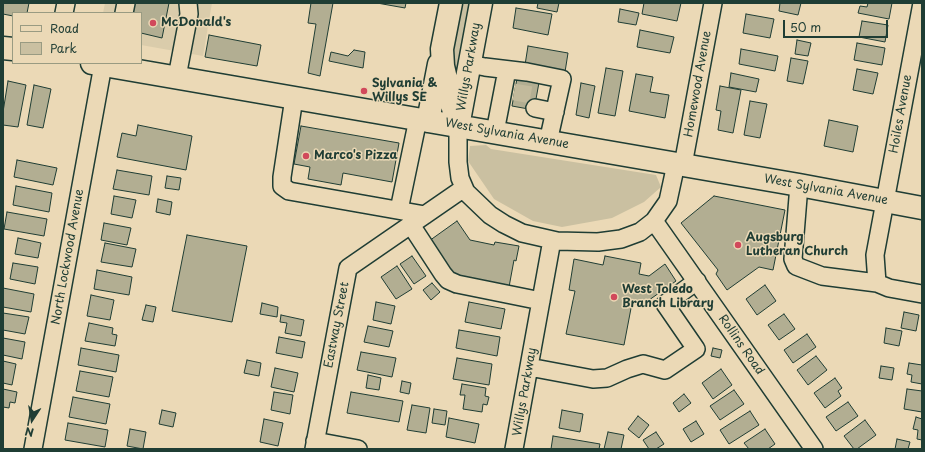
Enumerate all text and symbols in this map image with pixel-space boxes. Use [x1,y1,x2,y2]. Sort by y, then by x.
legend [12,12,142,64]
scale bar [785,12,890,38]
place label: McDonald's [161,16,231,30]
marker: McDonald's [148,18,158,28]
text: 50 m [790,18,821,36]
text: Road [50,19,79,37]
street label: Willys Parkway [454,22,484,112]
street label: Homewood Avenue [682,30,714,138]
text: Park [50,39,77,57]
street label: Hoiles Avenue [887,73,915,155]
place label: Sylvania & Willys SE [372,77,437,105]
marker: Sylvania & Willys SE [359,86,369,96]
street label: West Sylvania Avenue [444,116,570,152]
place label: Marco's Pizza [314,149,398,163]
marker: Marco's Pizza [301,151,311,161]
street label: West Sylvania Avenue [763,172,889,208]
street label: North Lockwood Avenue [49,188,87,326]
place label: Augsburg Lutheran Church [746,231,848,259]
marker: Augsburg Lutheran Church [733,240,743,250]
street label: Eastway Street [322,281,352,369]
place label: West Toledo Branch Library [622,283,714,311]
marker: West Toledo Branch Library [609,292,619,302]
street label: Rollins Road [715,312,767,378]
street label: Willys Parkway [510,347,540,437]
north arrow [12,400,52,440]
text: N [23,423,35,441]

